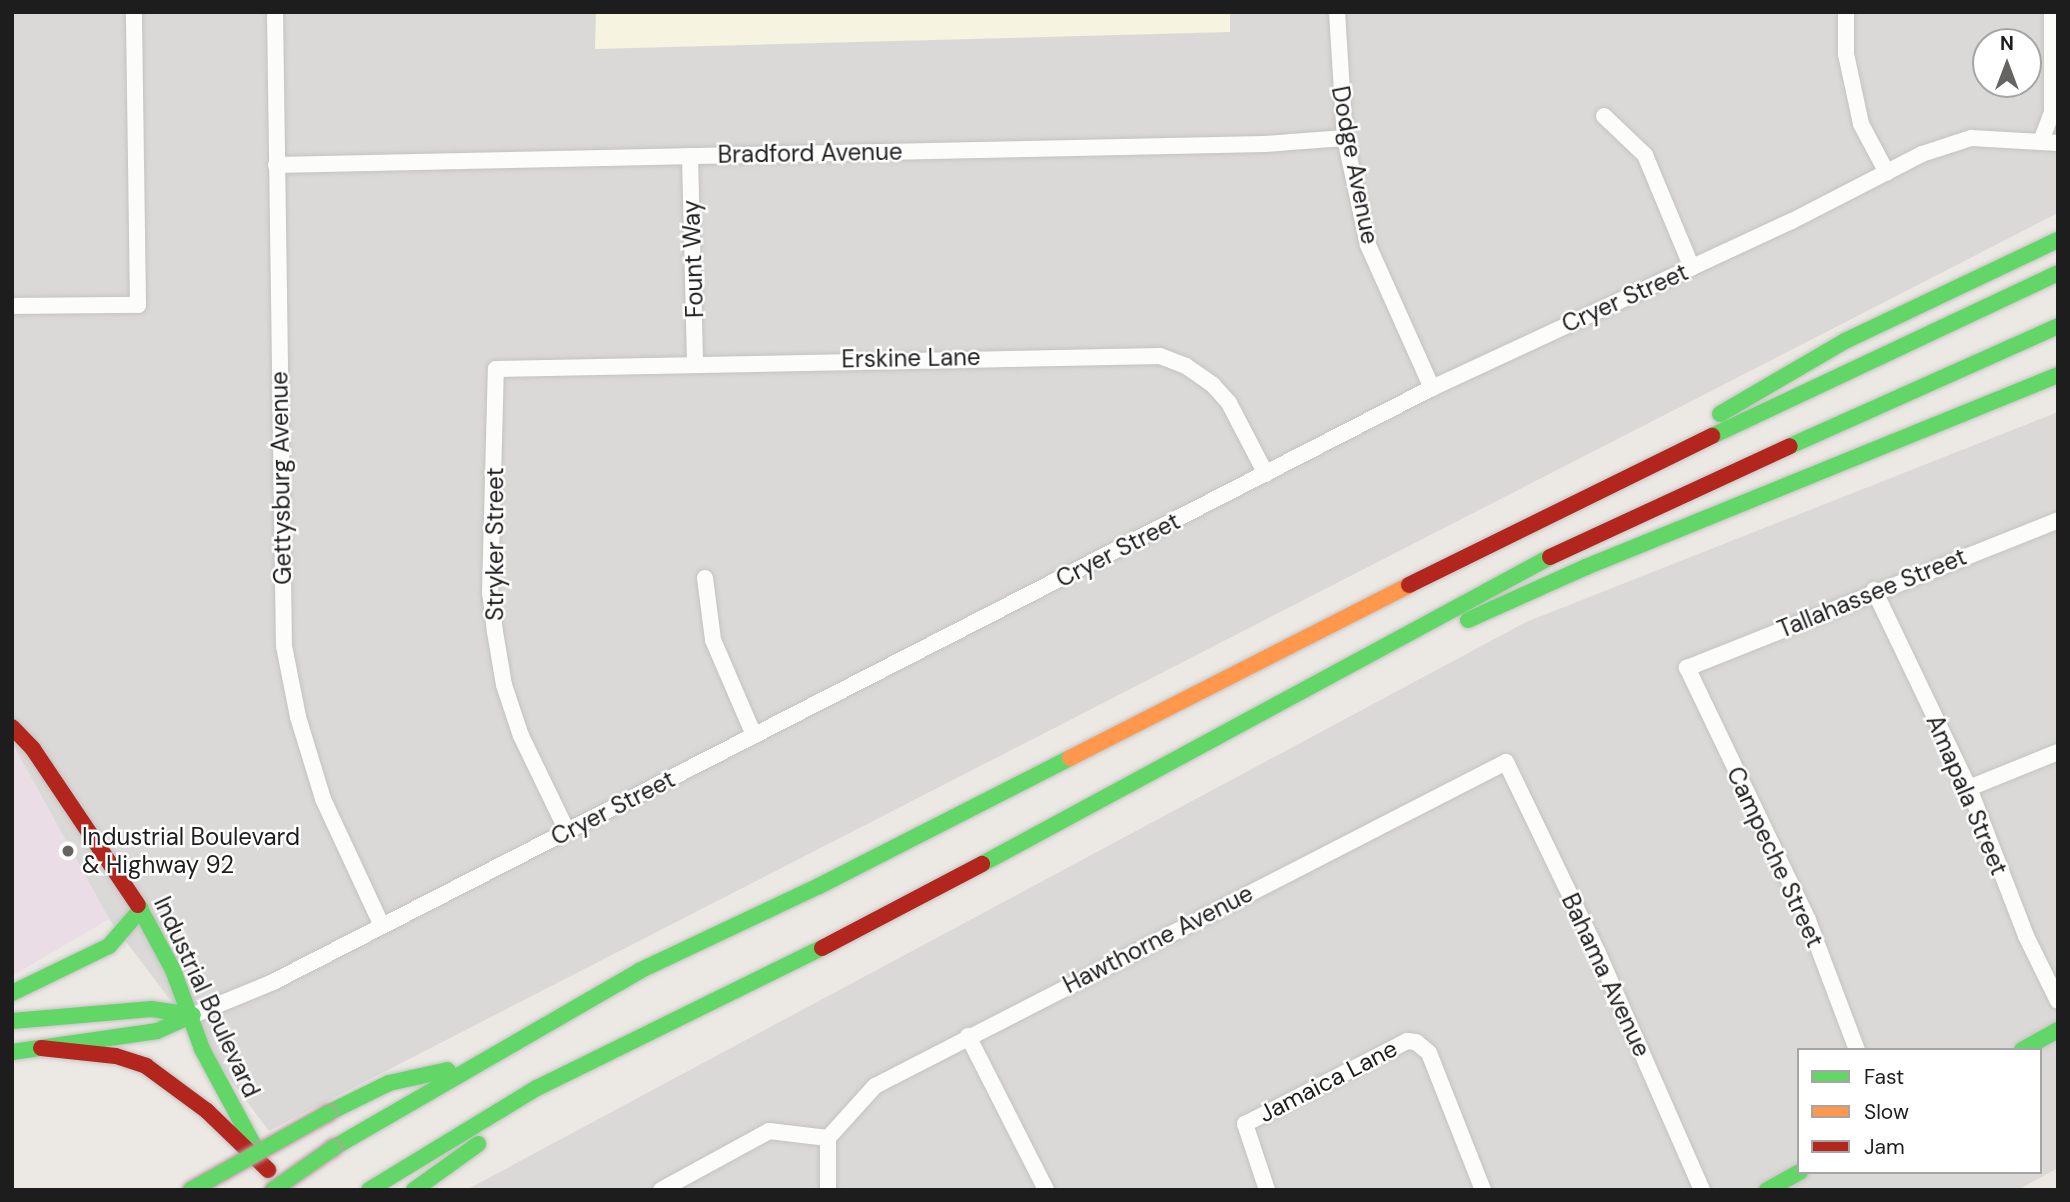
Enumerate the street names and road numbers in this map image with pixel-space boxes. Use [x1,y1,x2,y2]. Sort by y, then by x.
street label: Dodge Avenue [1326,84,1384,246]
street label: Bradford Avenue [717,137,903,169]
street label: Fount Way [677,200,709,318]
street label: Cryer Street [1557,257,1693,339]
street label: Erskine Lane [841,342,981,374]
street label: Gettysburg Avenue [265,371,297,585]
street label: Stryker Street [481,467,509,621]
street label: Cryer Street [1051,506,1185,594]
street label: Tallahassee Street [1773,542,1971,644]
street label: Amapala Street [1920,711,2014,879]
street label: Campeche Street [1721,762,1829,952]
street label: Cryer Street [546,764,680,852]
street label: Hawthorne Avenue [1058,879,1258,999]
street label: Bahama Avenue [1556,889,1656,1061]
street label: Industrial Boulevard [148,892,266,1102]
street label: Jamaica Lane [1254,1034,1402,1128]

